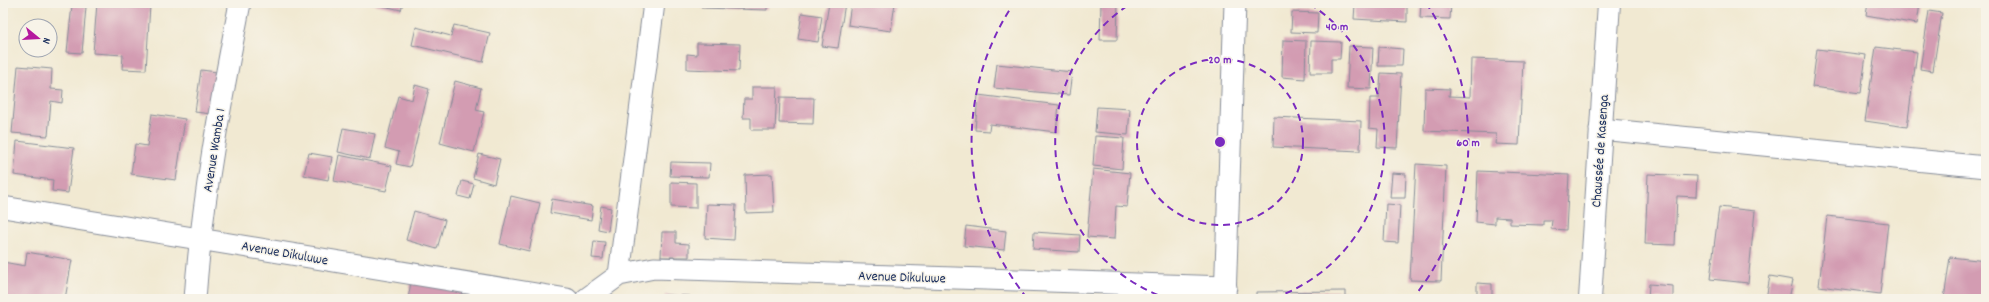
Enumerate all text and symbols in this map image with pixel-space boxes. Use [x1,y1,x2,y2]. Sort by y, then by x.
north arrow [18,18,58,58]
text: 40 m [1326,19,1348,36]
text: N [37,35,54,46]
text: 20 m [1209,52,1231,69]
street label: Chaussée de Kasenga [1587,94,1615,208]
street label: Avenue Wamba 1 [198,107,231,194]
centre of rings [1213,135,1227,149]
text: 60 m [1456,135,1480,152]
street label: Avenue Dikuluwe [240,237,330,271]
street label: Avenue Dikuluwe [858,266,946,290]

